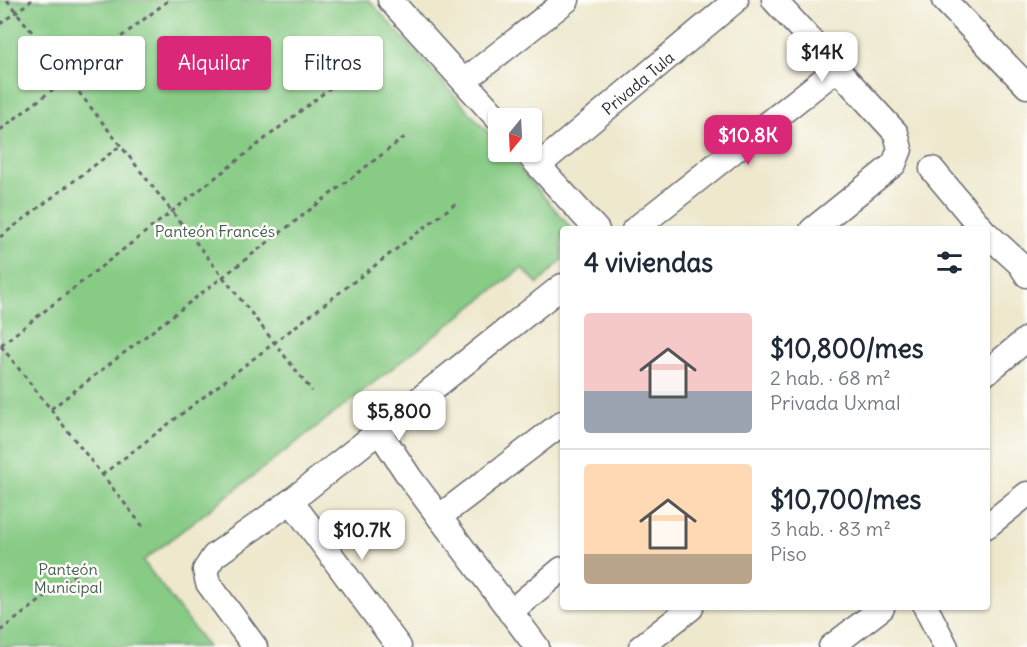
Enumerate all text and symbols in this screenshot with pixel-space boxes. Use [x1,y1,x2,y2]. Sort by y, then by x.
pin: $14K [786,32,858,83]
chip: Comprar [18,36,145,90]
chip: Alquilar [157,36,271,90]
chip: Filtros [283,36,383,90]
text: $14K [801,39,843,64]
street label: Privada Tula [598,47,678,119]
north arrow [488,108,542,162]
map controls [488,108,542,162]
pin: $10.8K [699,115,797,166]
text: $10.8K [718,122,778,147]
park label: Panteón Francés [155,221,275,241]
text: 4 viviendas [584,246,713,279]
icon: filters [933,246,966,279]
text: $10,800/mes [770,332,924,365]
icon: home [632,337,704,409]
text: 2 hab. · 68 m² [770,365,891,390]
text: Privada Uxmal [770,390,900,415]
pin: $5,800 [350,391,448,442]
text: $5,800 [367,398,431,423]
text: $10,700/mes [770,483,921,516]
icon: home [632,488,704,560]
pin: $10.7K [313,510,411,561]
text: 3 hab. · 83 m² [770,516,891,541]
text: $10.7K [333,517,391,542]
text: Piso [770,541,807,566]
park label: Panteón Municipal [34,559,102,597]

